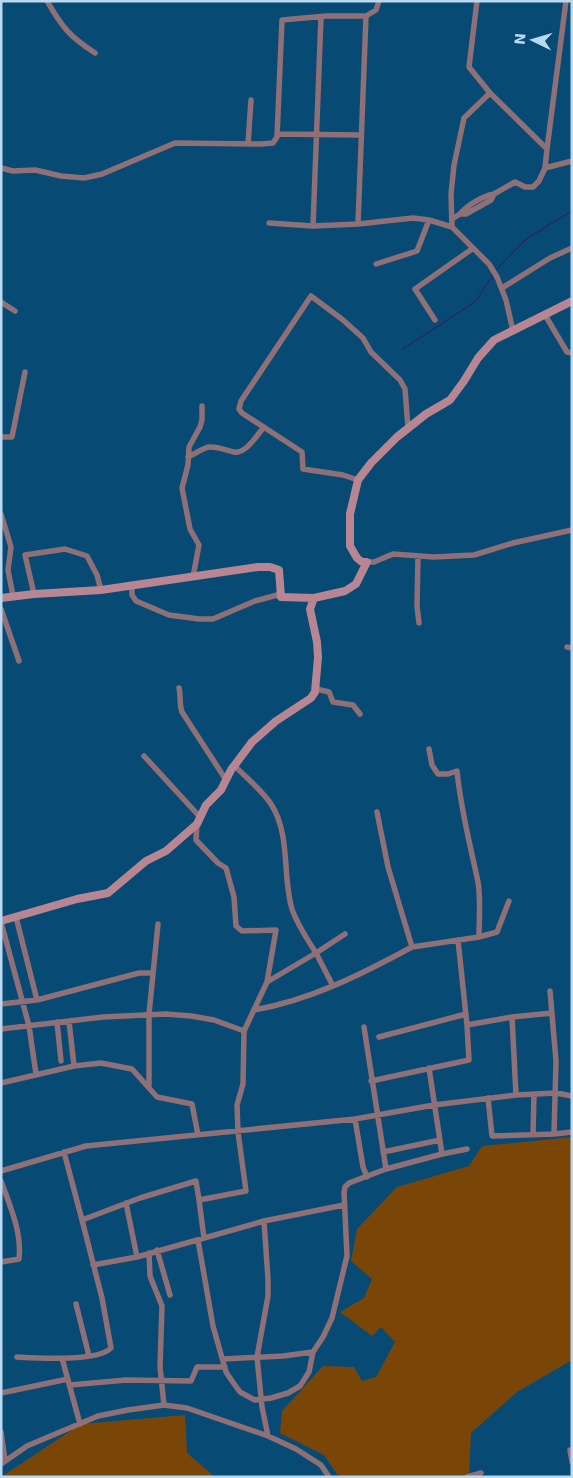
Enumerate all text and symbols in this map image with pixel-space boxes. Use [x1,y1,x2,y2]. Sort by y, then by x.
north arrow [508,15,558,65]
text: N [512,32,529,45]

